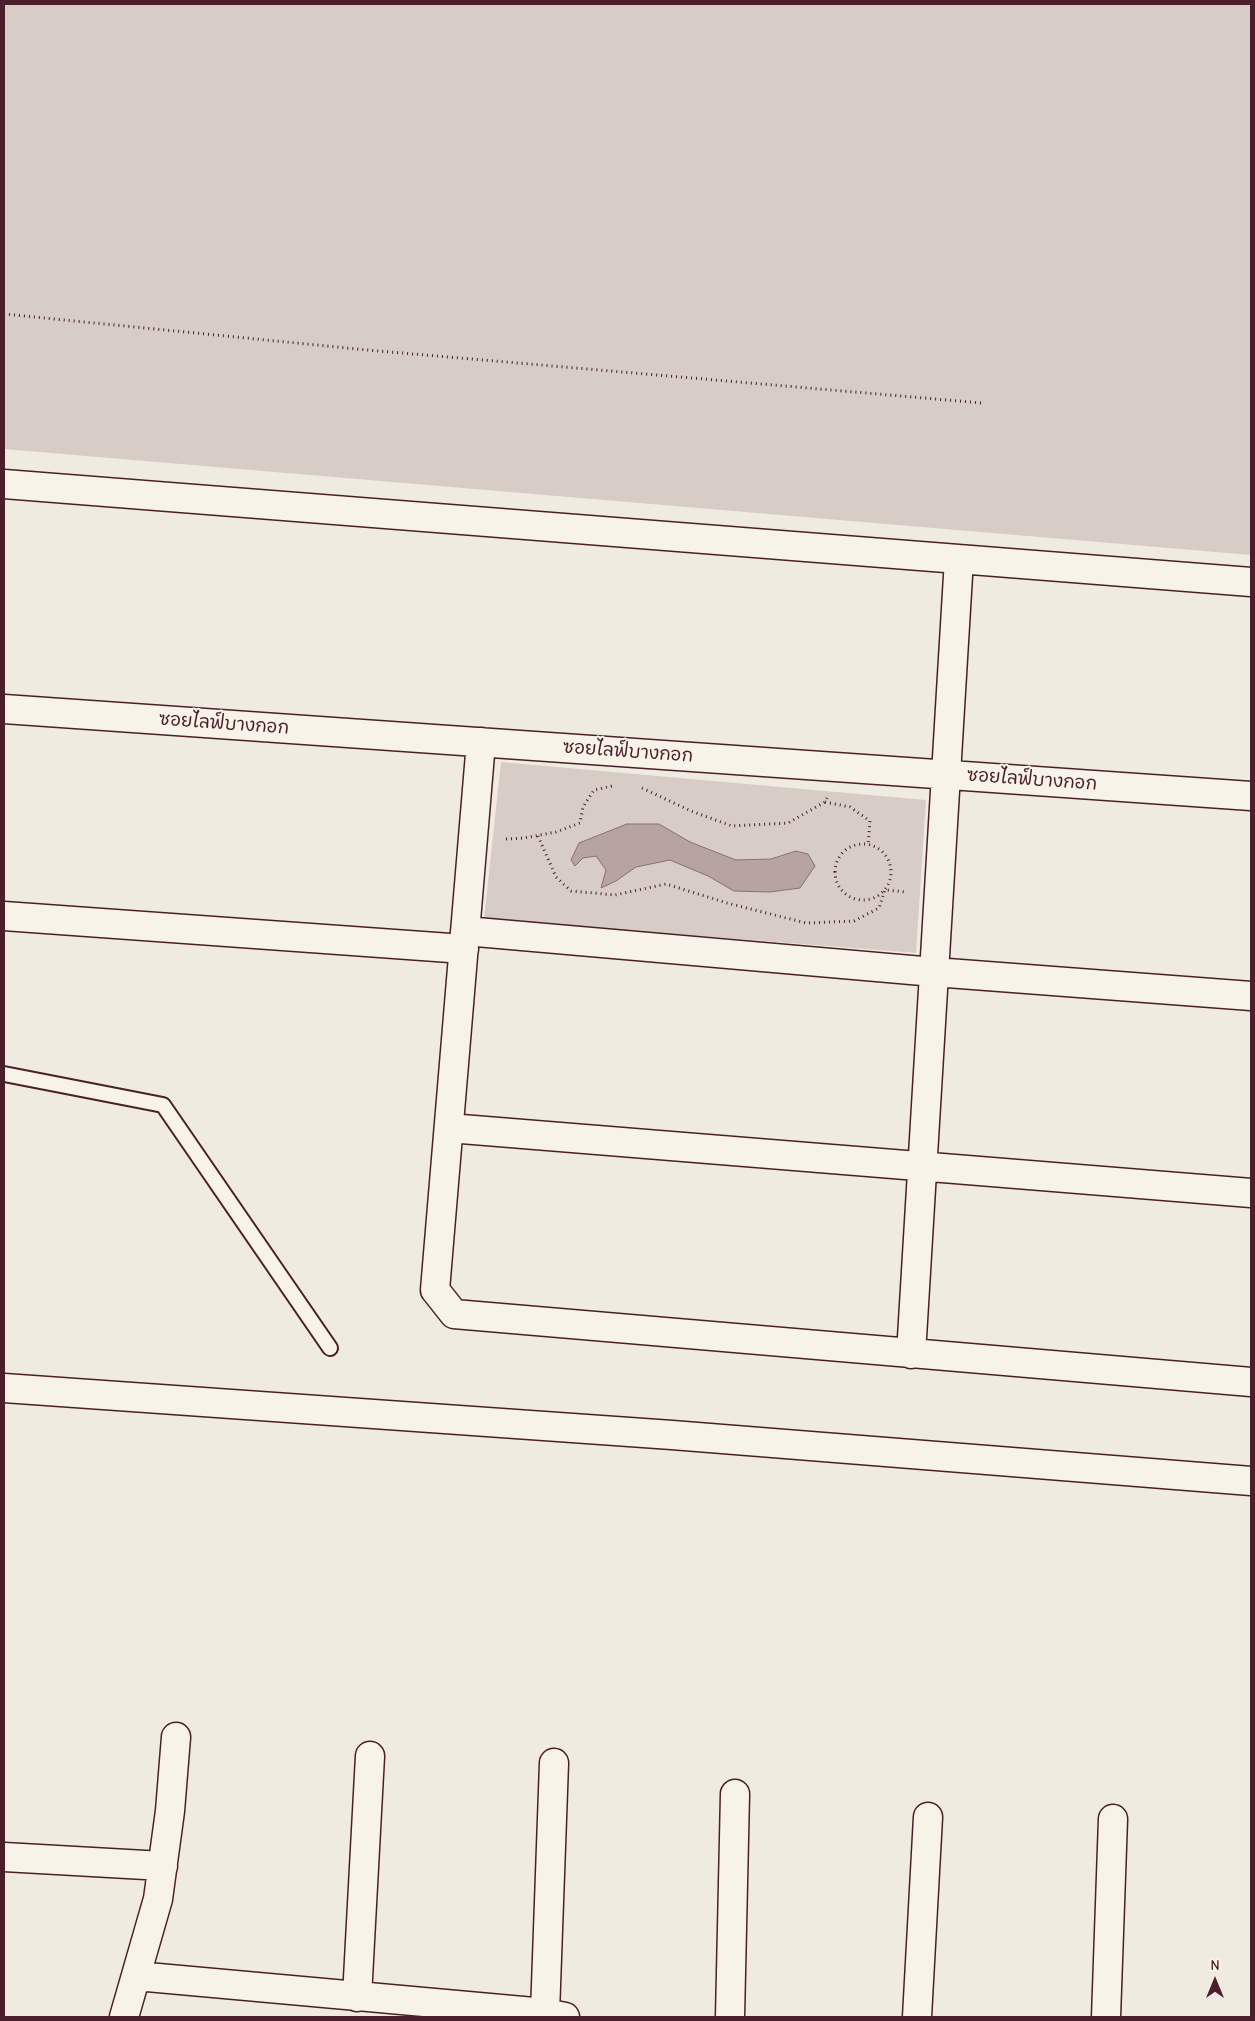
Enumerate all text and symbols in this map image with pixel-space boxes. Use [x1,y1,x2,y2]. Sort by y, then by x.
street label: ซอยไลฟ์บางกอก [158,709,290,739]
street label: ซอยไลฟ์บางกอก [562,737,694,767]
street label: ซอยไลฟ์บางกอก [966,765,1098,795]
north arrow [1190,1956,1240,2006]
text: N [1210,1957,1220,1974]

